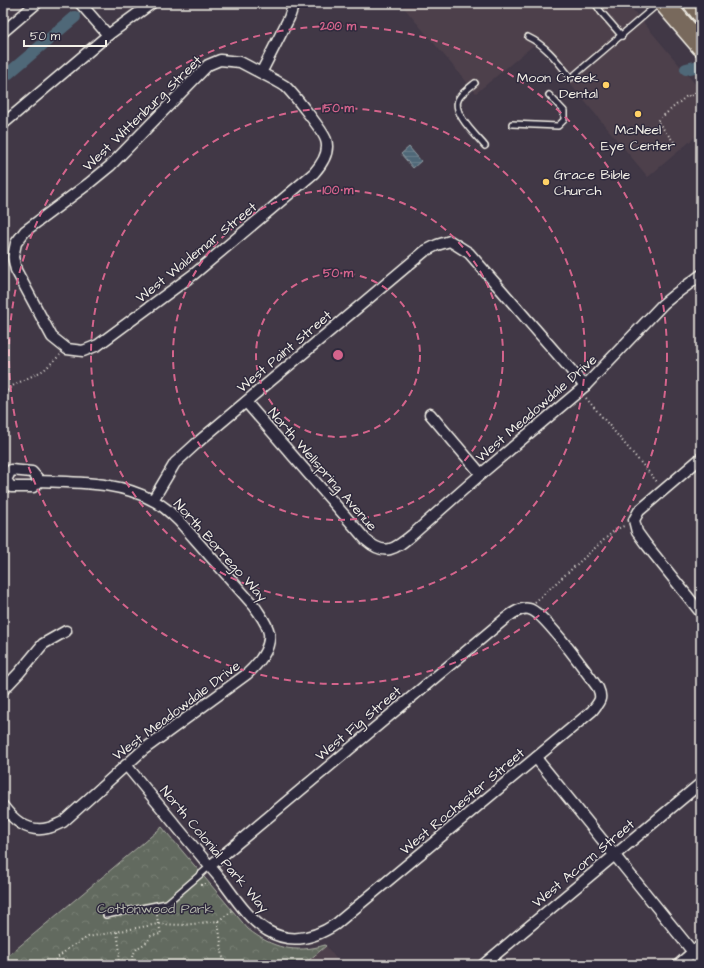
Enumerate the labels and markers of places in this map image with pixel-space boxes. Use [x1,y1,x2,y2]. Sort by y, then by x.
place label: Moon Creek Dental [517,68,598,104]
marker: Moon Creek Dental [601,80,611,90]
marker: McNeel Eye Center [633,109,643,119]
place label: McNeel Eye Center [601,120,676,156]
place label: Grace Bible Church [554,165,631,201]
marker: Grace Bible Church [541,177,551,187]
centre of rings [331,348,345,362]

